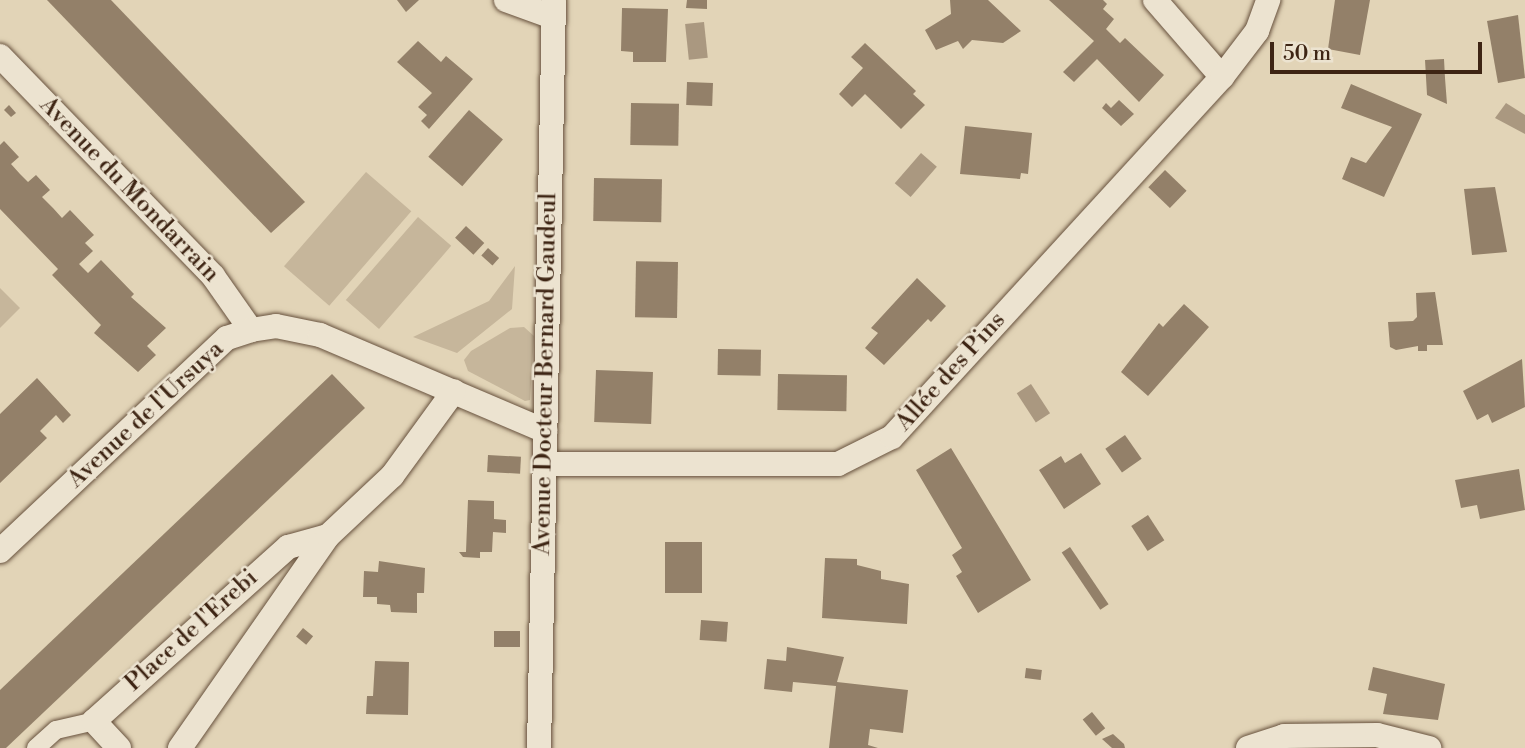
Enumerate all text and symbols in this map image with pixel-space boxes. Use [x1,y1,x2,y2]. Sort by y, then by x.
scale bar [1273,28,1485,72]
text: 50 m [1283,41,1331,67]
street label: Avenue du Mondarrain [33,91,225,289]
street label: Avenue Docteur Bernard Gaudeul [528,192,564,556]
street label: Allée des Pins [890,307,1012,437]
street label: Avenue de l'Ursuya [62,335,230,495]
street label: Place de l'Erebi [120,564,264,698]

